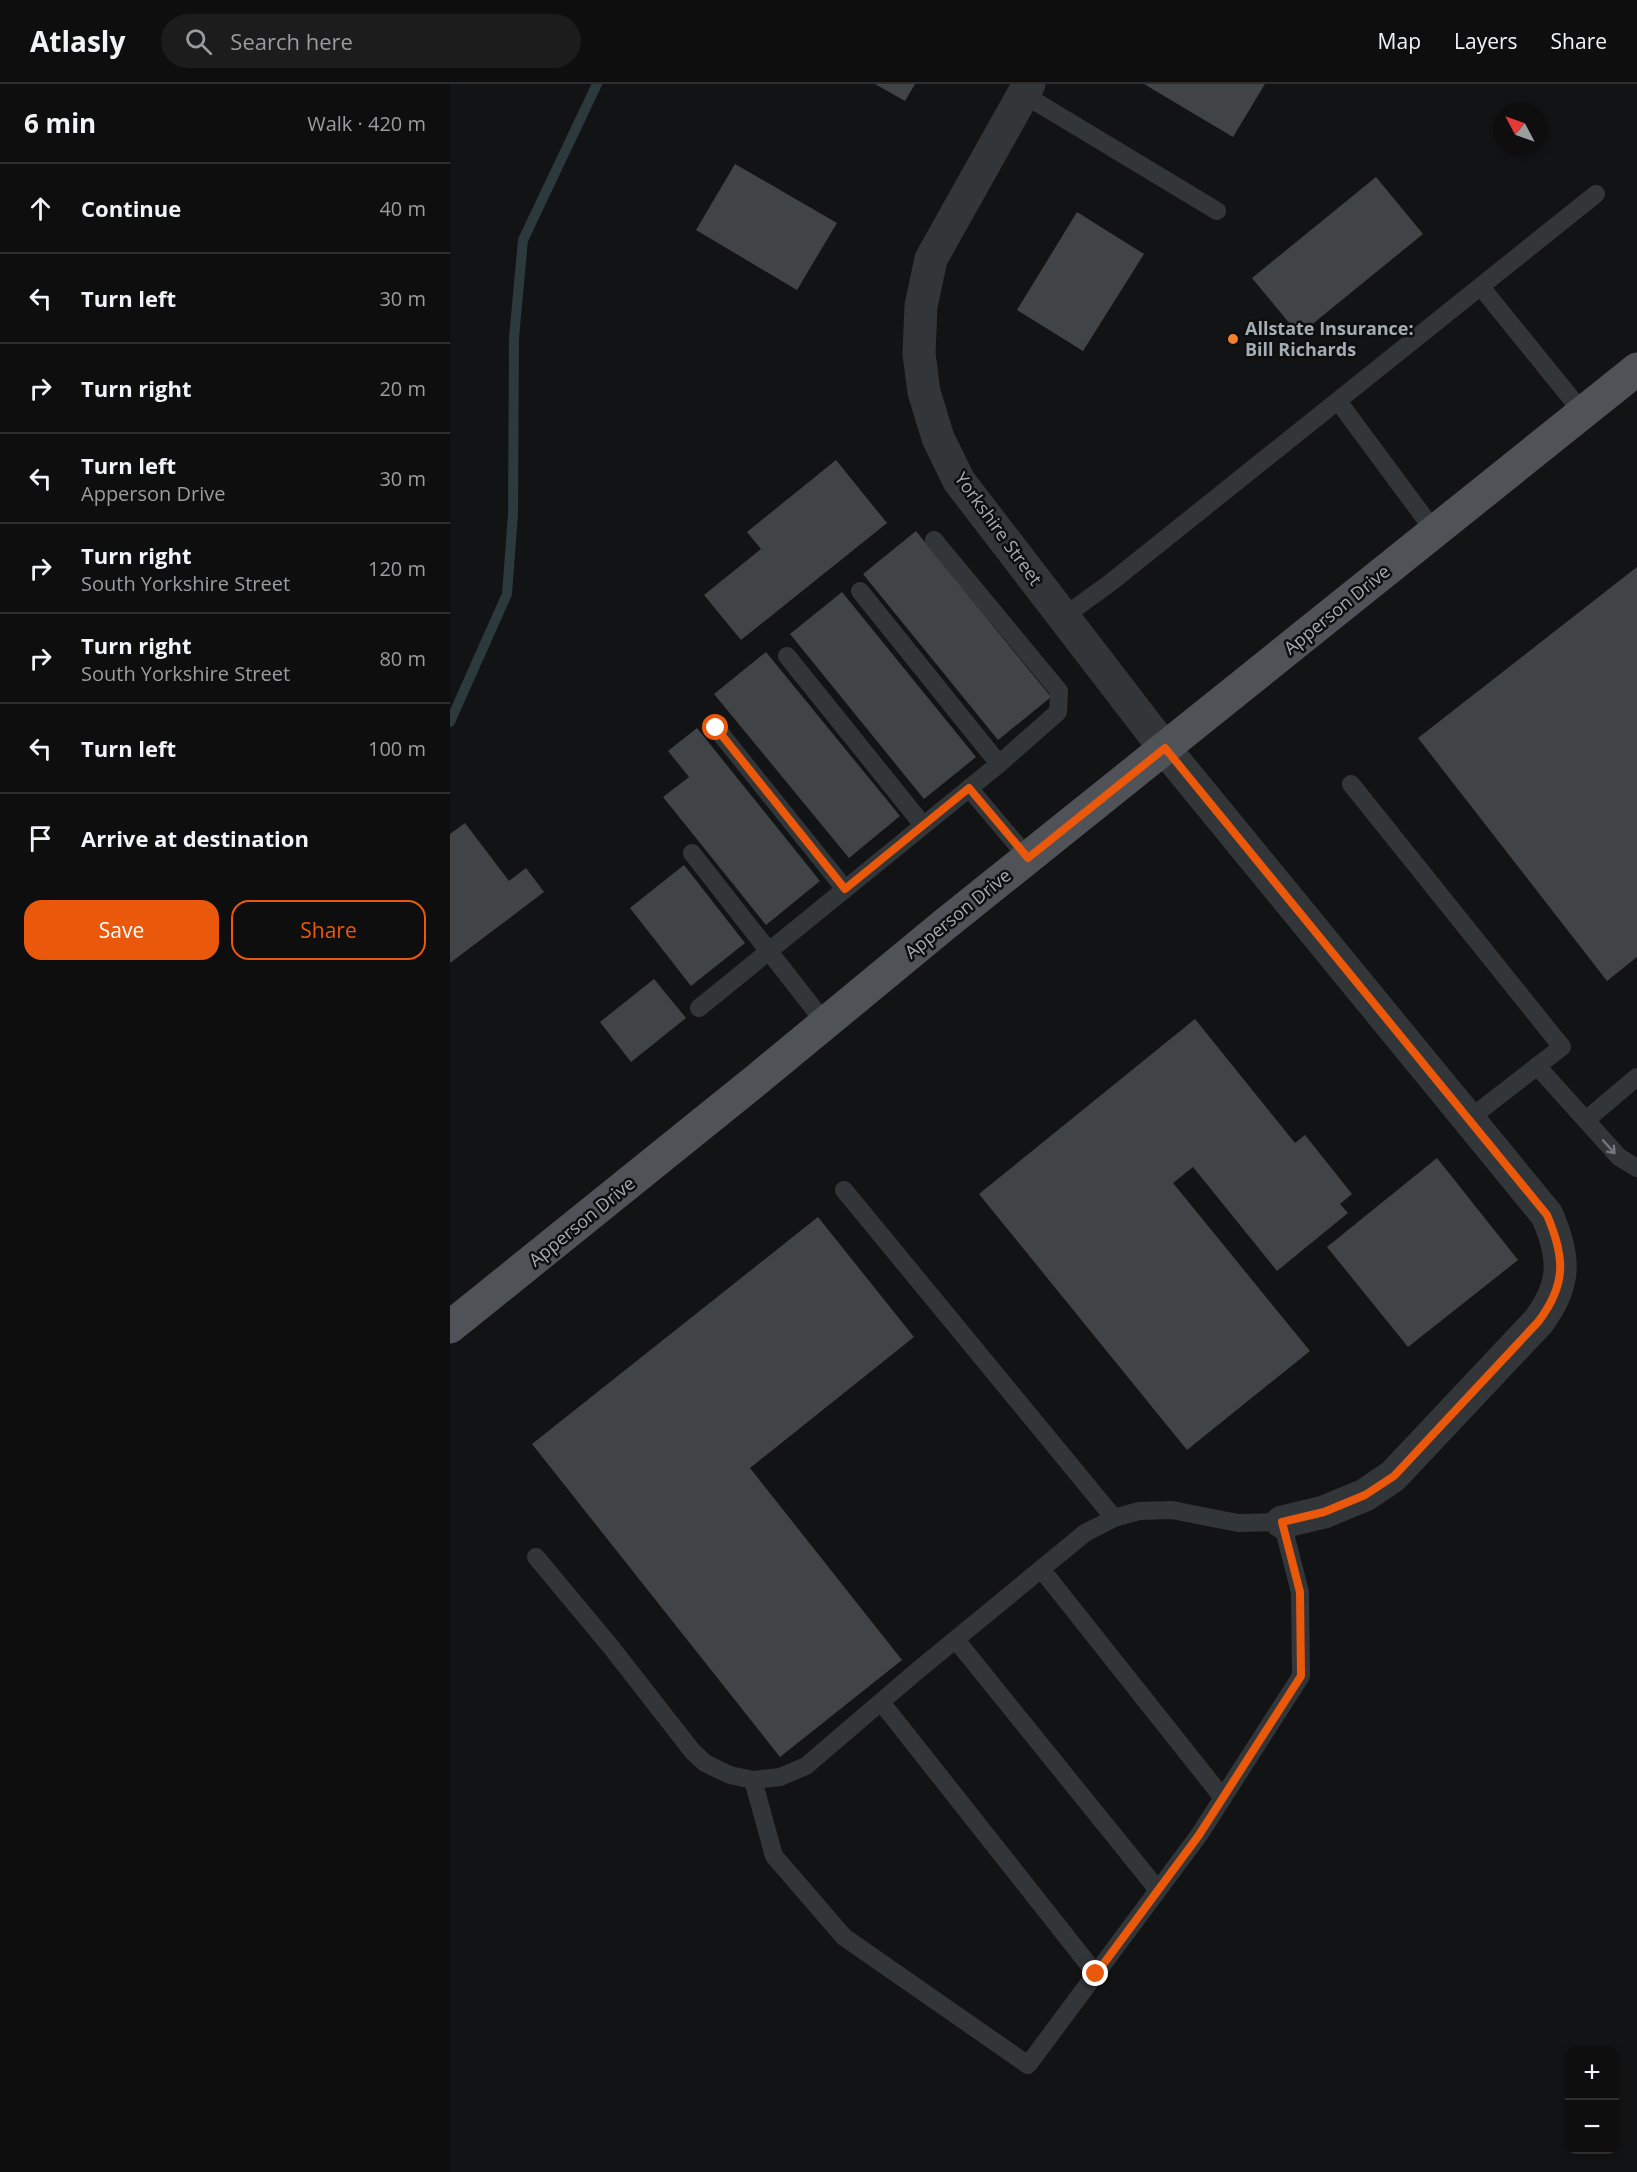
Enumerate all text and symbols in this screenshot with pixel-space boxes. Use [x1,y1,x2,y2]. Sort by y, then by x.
search box [161,14,581,68]
text: Atlasly [30,22,125,60]
icon: search [182,25,215,58]
text: Search here [230,26,353,56]
text: Map [1378,27,1421,55]
text: Layers [1454,27,1518,55]
text: Share [1551,27,1607,55]
north arrow [1493,102,1547,156]
text: 6 min [24,105,96,141]
text: Walk · 420 m [307,110,426,137]
icon: ahead [24,192,57,225]
text: Continue [81,193,181,223]
text: 40 m [379,195,426,222]
icon: left [24,282,57,315]
text: Turn left [81,283,176,313]
text: 30 m [379,285,426,312]
place label: Allstate Insurance: Bill Richards [1245,316,1414,361]
marker: Allstate Insurance: Bill Richards [1226,332,1240,346]
icon: right [24,372,57,405]
text: Turn right [81,373,192,403]
text: 20 m [379,375,426,402]
text: Turn left [81,450,176,480]
icon: left [24,462,57,495]
text: 30 m [379,465,426,492]
street label: Yorkshire Street [950,467,1048,590]
text: Apperson Drive [81,480,226,507]
text: Turn right [81,540,192,570]
icon: right [24,552,57,585]
text: 120 m [368,555,426,582]
street label: Apperson Drive [1278,559,1394,659]
text: South Yorkshire Street [81,570,290,597]
text: Turn right [81,630,192,660]
icon: right [24,642,57,675]
text: 80 m [379,645,426,672]
text: South Yorkshire Street [81,660,290,687]
route start [702,714,728,740]
icon: left [24,732,57,765]
text: Turn left [81,733,176,763]
text: 100 m [368,735,426,762]
icon: arrive [24,822,57,855]
text: Arrive at destination [81,823,309,853]
street label: Apperson Drive [899,863,1015,963]
button: Save [24,900,219,960]
button: Share [231,900,426,960]
one-way arrow [1602,1139,1616,1154]
street label: Apperson Drive [523,1171,639,1271]
route end [1082,1960,1108,1986]
map controls [1565,2046,1619,2154]
button: + [1565,2046,1619,2100]
button: − [1565,2100,1619,2154]

